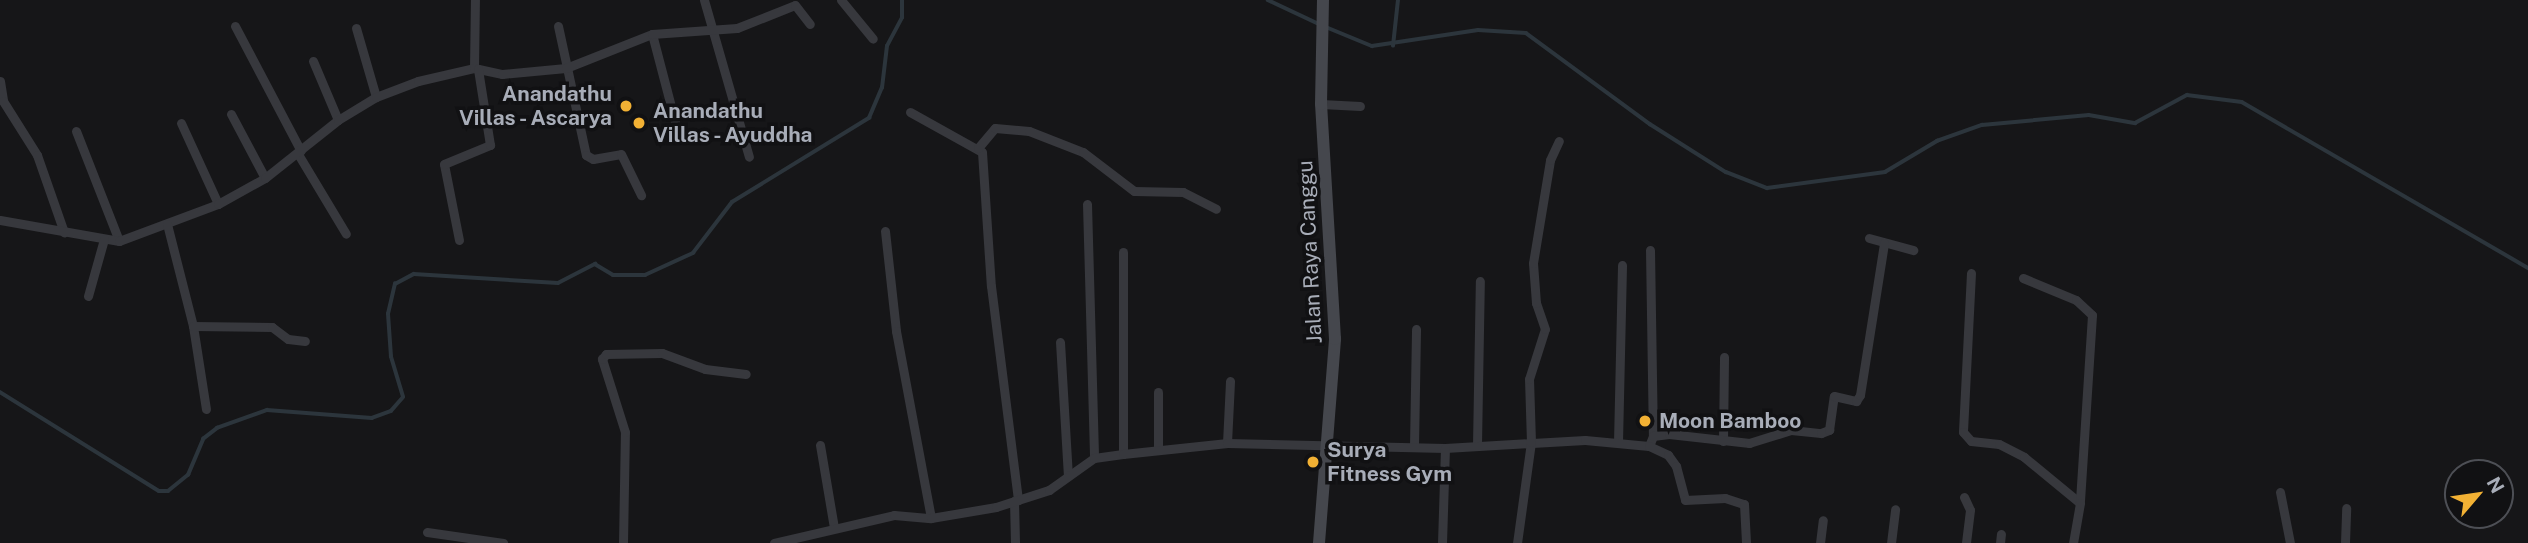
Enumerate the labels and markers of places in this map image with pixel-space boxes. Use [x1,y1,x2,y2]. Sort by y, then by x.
place label: Anandathu Villas - Ascarya [456,81,612,131]
marker: Anandathu Villas - Ascarya [618,98,634,114]
place label: Anandathu Villas - Ayuddha [653,98,815,148]
marker: Anandathu Villas - Ayuddha [631,115,647,131]
place label: Moon Bamboo [1659,408,1801,434]
marker: Moon Bamboo [1637,413,1653,429]
place label: Surya Fitness Gym [1327,437,1452,487]
marker: Surya Fitness Gym [1305,454,1321,470]

